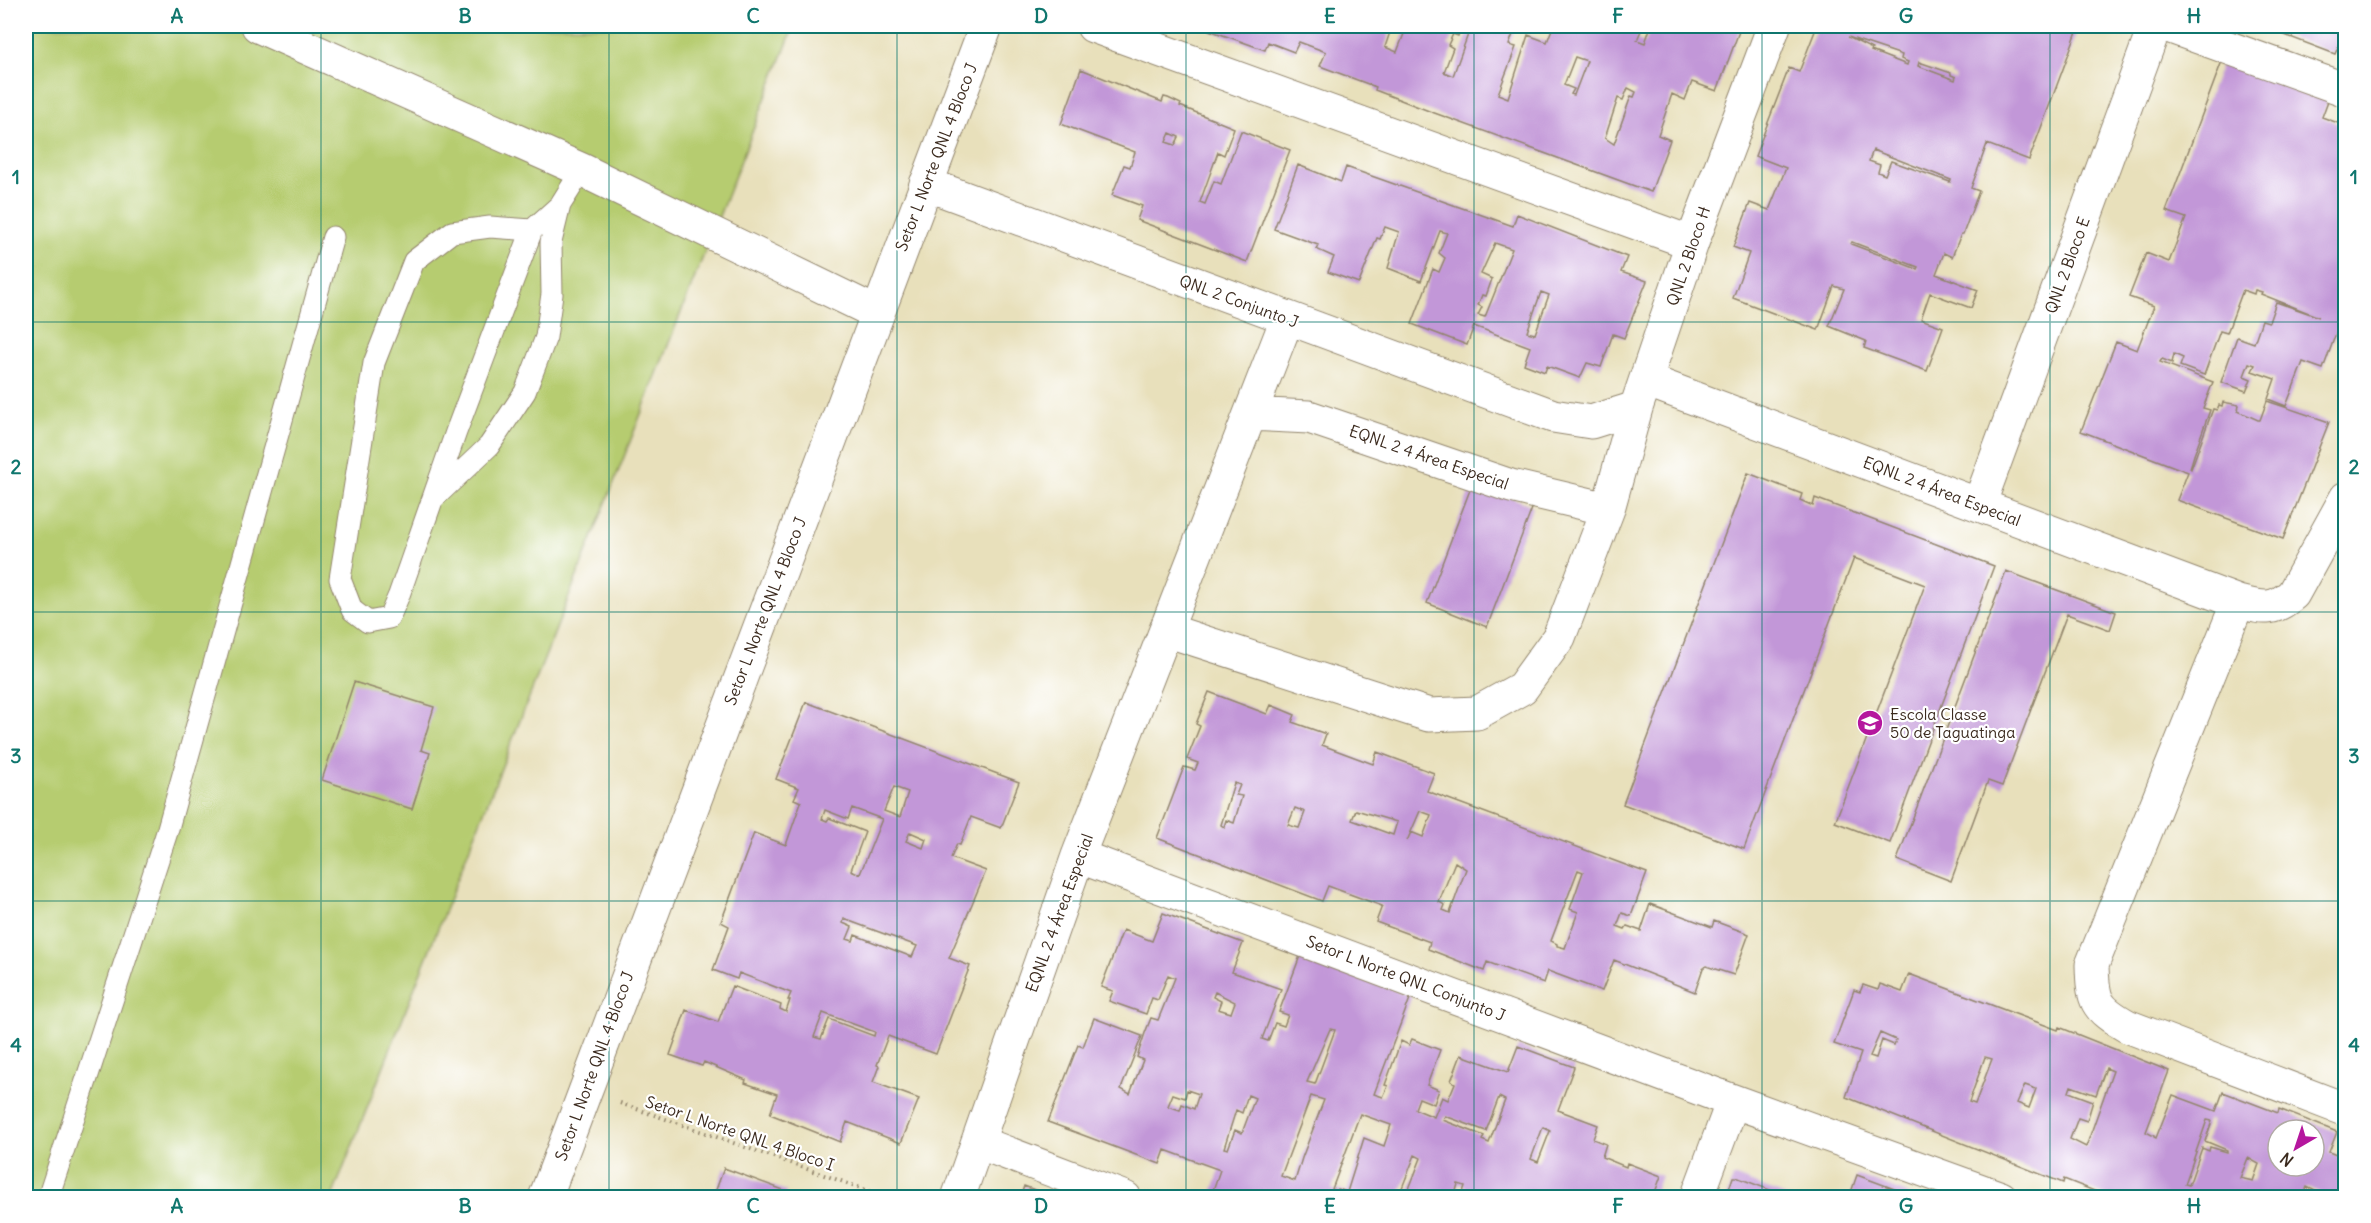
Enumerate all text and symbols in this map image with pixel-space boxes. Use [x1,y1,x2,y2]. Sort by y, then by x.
text: A [171,3,184,28]
text: B [458,3,472,28]
text: C [746,3,760,28]
text: D [1034,3,1048,28]
text: E [1324,3,1336,28]
text: F [1612,3,1624,28]
text: G [1899,3,1913,28]
text: H [2187,3,2201,28]
street label: Setor L Norte QNL 4 Bloco J [891,60,981,254]
text: 1 [12,164,20,189]
text: 1 [2350,164,2358,189]
street label: QNL 2 Bloco H [1662,204,1714,308]
street label: QNL 2 Bloco E [2040,214,2094,316]
street label: QNL 2 Conjunto J [1177,270,1301,332]
street label: EQNL 2 4 Área Especial [1347,420,1511,494]
street label: EQNL 2 4 Área Especial [1860,452,2024,530]
text: 2 [11,454,22,479]
text: 2 [2349,454,2360,479]
street label: Setor L Norte QNL 4 Bloco J [720,514,810,708]
place label: Escola Classe 50 de Taguatinga [1890,704,2015,742]
school or university icon: Escola Classe 50 de Taguatinga [1855,708,1885,738]
text: 3 [10,743,22,768]
text: 3 [2348,743,2360,768]
street label: EQNL 2 4 Área Especial [1021,831,1097,995]
street label: Setor L Norte QNL Conjunto J [1304,931,1508,1025]
street label: Setor L Norte QNL 4 Bloco J [550,969,638,1163]
text: 4 [10,1032,22,1057]
text: 4 [2348,1032,2360,1057]
street label: Setor L Norte QNL 4 Bloco I [643,1091,837,1175]
north arrow [2266,1118,2326,1178]
text: N [2276,1148,2297,1171]
text: A [171,1193,184,1218]
text: B [458,1193,472,1218]
text: C [746,1193,760,1218]
text: D [1034,1193,1048,1218]
text: E [1324,1193,1336,1218]
text: F [1612,1193,1624,1218]
text: G [1899,1193,1913,1218]
text: H [2187,1193,2201,1218]

